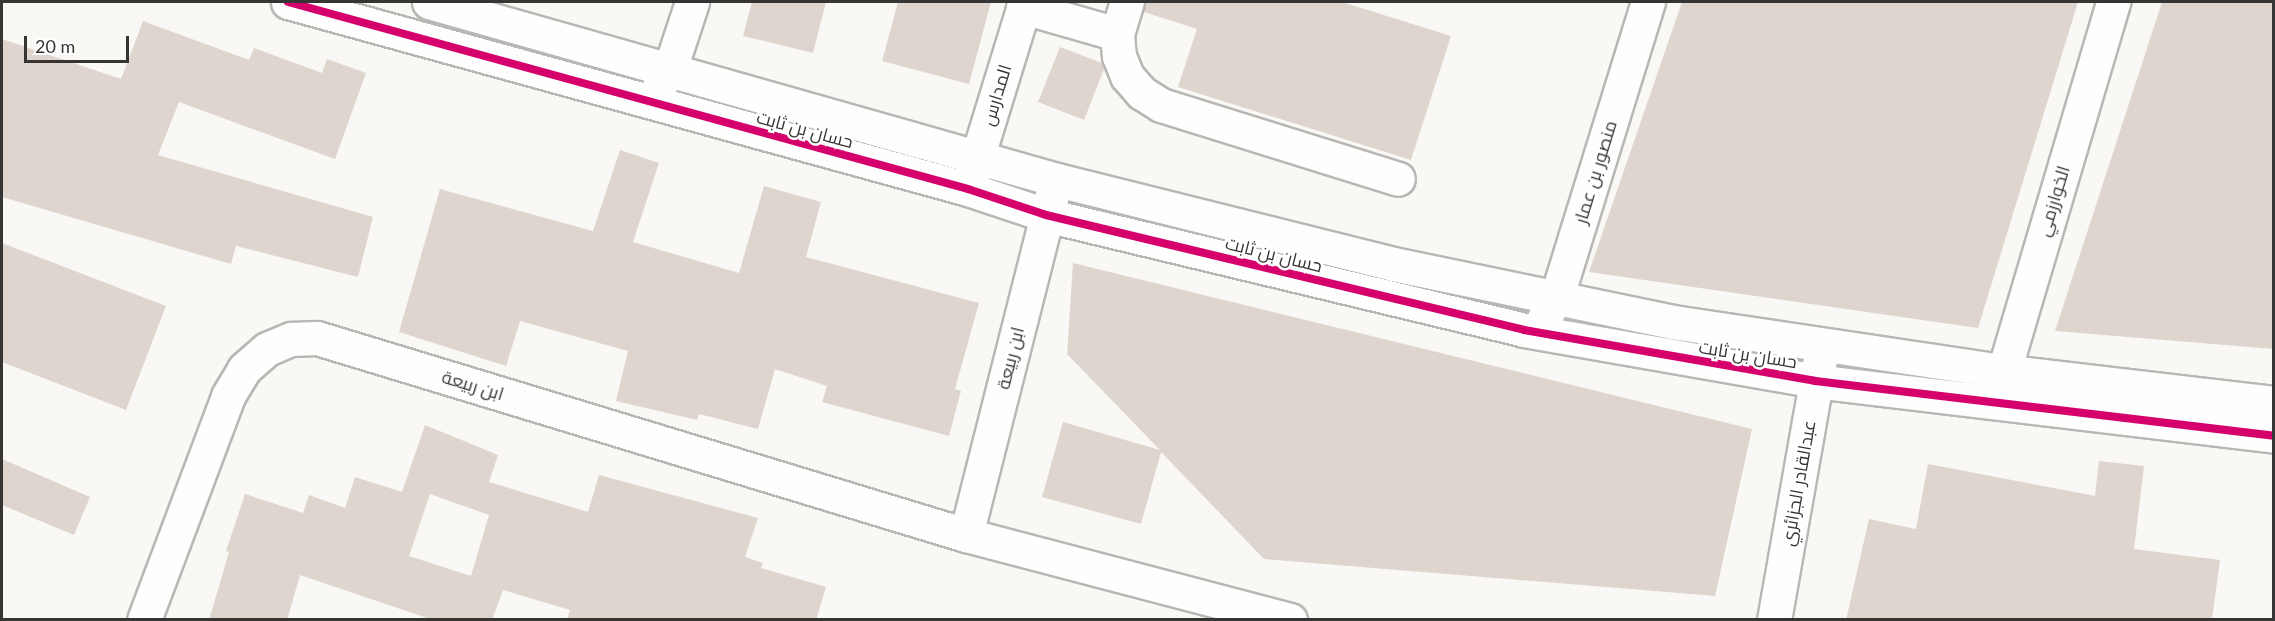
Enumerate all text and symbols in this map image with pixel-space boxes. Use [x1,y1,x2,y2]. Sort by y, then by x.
scale bar [27,24,132,62]
text: 20 m [35,35,75,57]
street label: المدارس [976,62,1016,128]
street label: حسان بن ثابت [754,106,856,152]
street label: منصور بن عمار [1569,118,1621,226]
street label: الخوارزمي [2032,163,2074,239]
street label: حسان بن ثابت [1223,232,1325,276]
street label: ابن ربيعة [992,325,1028,391]
street label: حسان بن ثابت [1697,336,1799,372]
street label: ابن ربيعة [439,365,507,405]
street label: عبدالقادر الجزائري [1776,418,1820,548]

